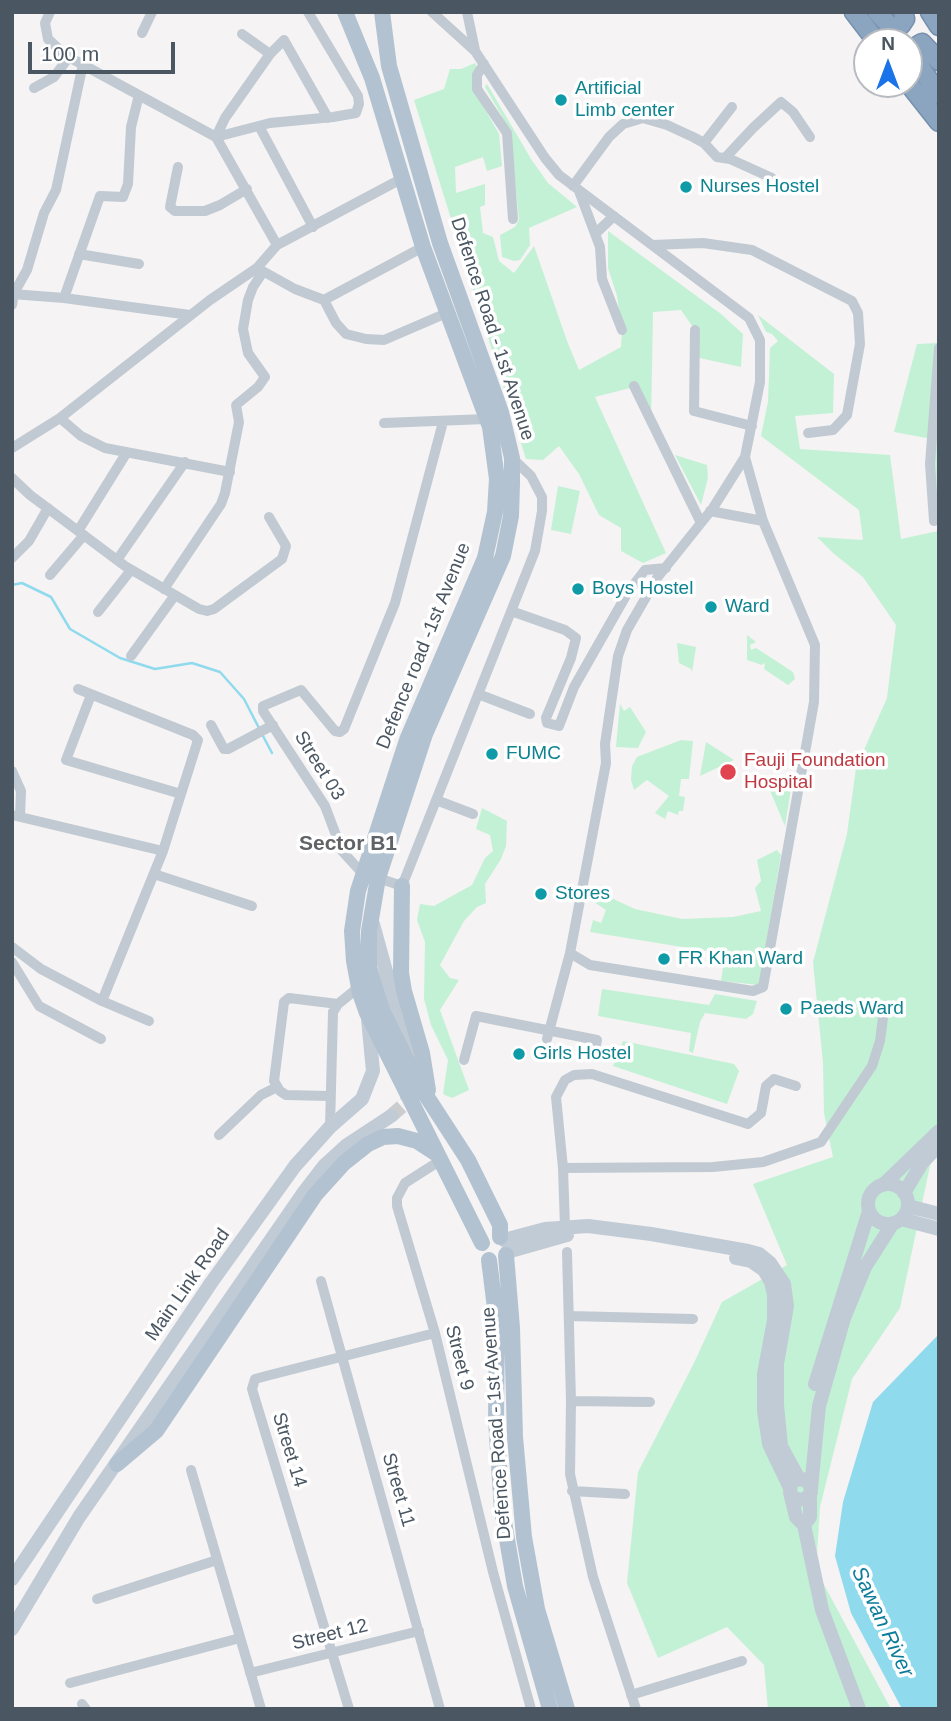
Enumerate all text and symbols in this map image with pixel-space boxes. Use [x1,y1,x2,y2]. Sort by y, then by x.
scale bar [32,28,178,72]
north arrow [853,28,923,98]
text: N [881,33,895,54]
text: 100 m [41,42,99,65]
place label: Artificial Limb center [575,78,674,122]
marker: Artificial Limb center [553,92,569,108]
place label: Nurses Hostel [700,176,819,198]
marker: Nurses Hostel [678,179,694,195]
street label: Defence Road - 1st Avenue [445,215,539,443]
street label: Defence road -1st Avenue [372,540,476,752]
place label: Boys Hostel [592,578,693,600]
marker: Boys Hostel [570,581,586,597]
place label: Ward [725,596,770,618]
marker: Ward [703,599,719,615]
street label: Street 03 [289,727,349,805]
place label: FUMC [506,743,561,765]
marker: FUMC [484,746,500,762]
place label: Fauji Foundation Hospital [744,750,886,794]
marker: Fauji Foundation Hospital [718,762,738,782]
district label: Sector B1 [299,831,397,857]
place label: Stores [555,883,610,905]
marker: Stores [533,886,549,902]
place label: FR Khan Ward [678,948,803,970]
marker: FR Khan Ward [656,951,672,967]
place label: Paeds Ward [800,998,904,1020]
marker: Paeds Ward [778,1001,794,1017]
place label: Girls Hostel [533,1043,631,1065]
marker: Girls Hostel [511,1046,527,1062]
street label: Main Link Road [141,1224,235,1346]
street label: Defence Road - 1st Avenue [477,1306,517,1540]
street label: Street 9 [440,1323,478,1393]
street label: Street 14 [267,1410,311,1490]
street label: Street 11 [377,1450,419,1530]
water label: Sawan River [845,1563,919,1681]
street label: Street 12 [290,1615,370,1655]

